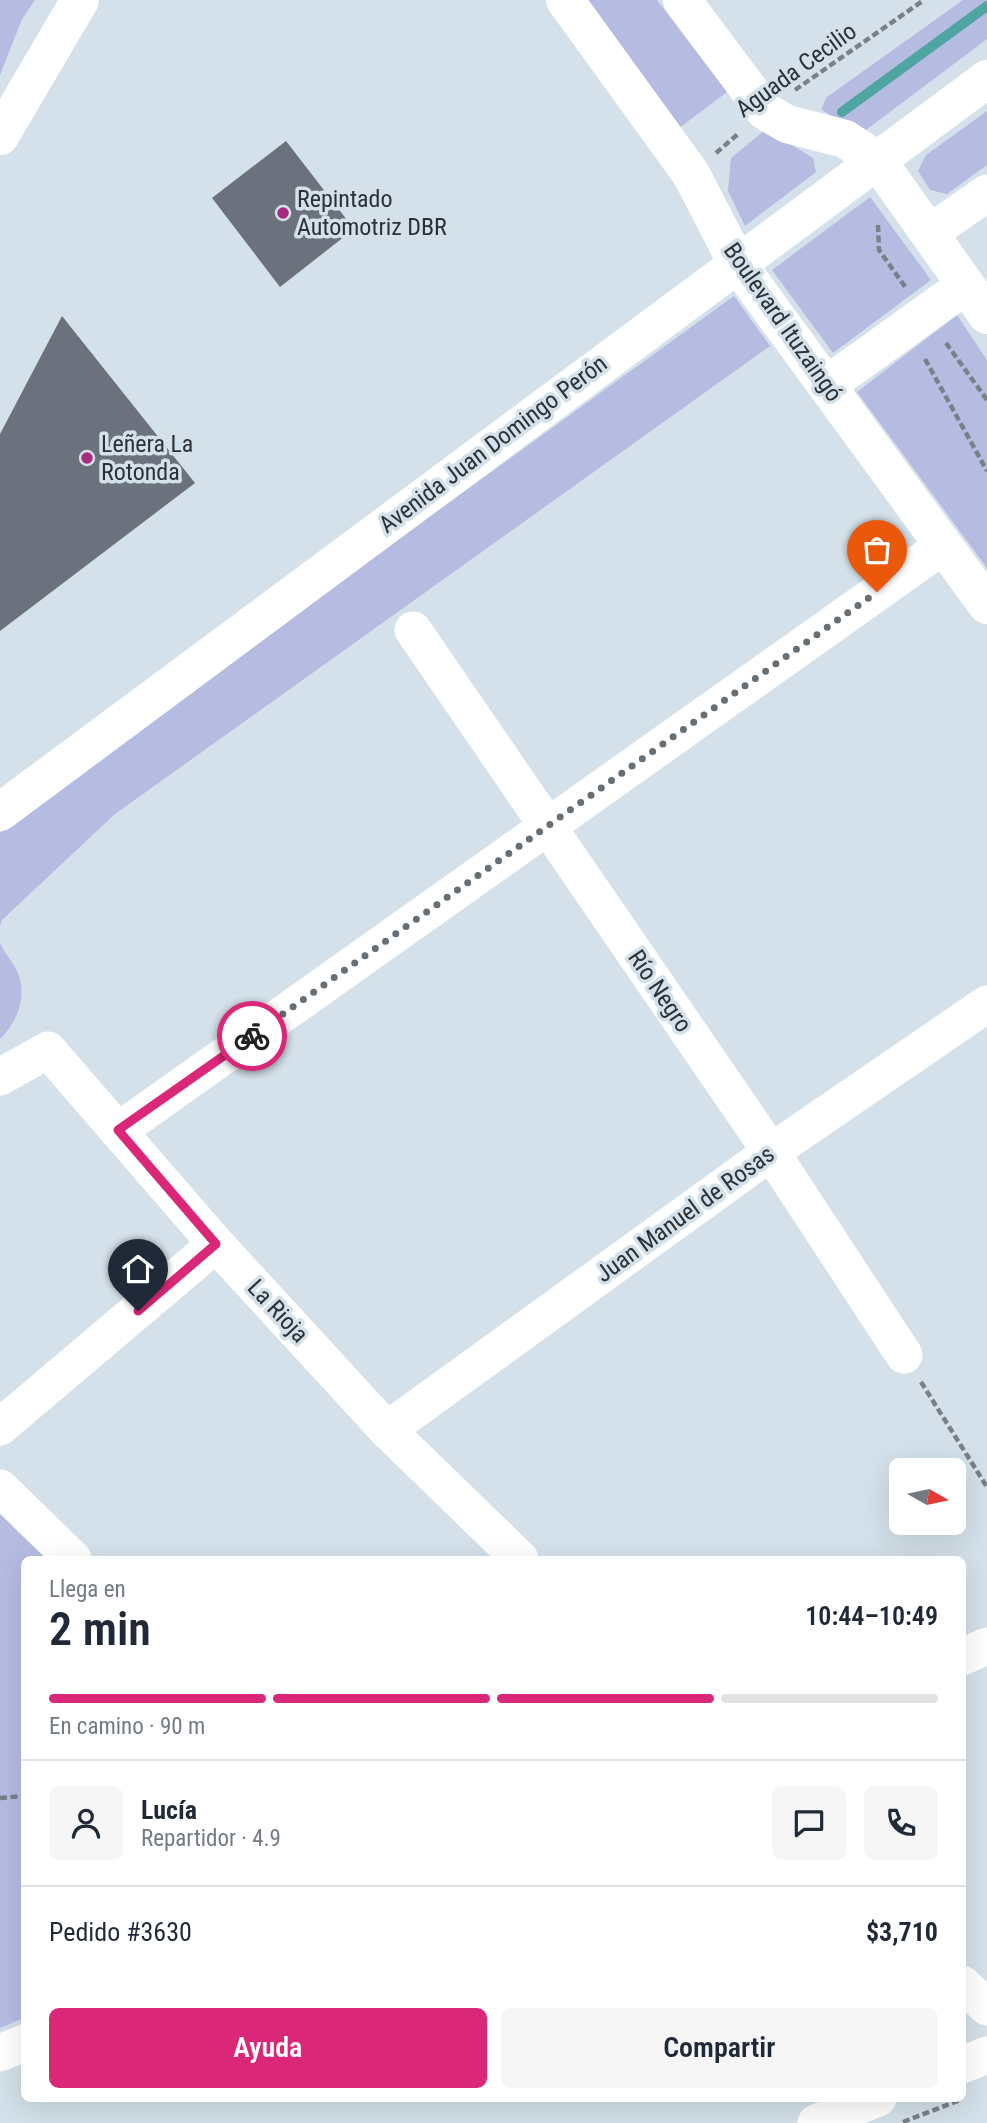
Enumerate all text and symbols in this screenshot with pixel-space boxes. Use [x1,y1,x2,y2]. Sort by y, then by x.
street label: Aguada Cecilio [730,17,862,123]
place label: Repintado Automotriz DBR [297,185,447,241]
marker: Repintado Automotriz DBR [275,205,291,221]
street label: Boulevard Ituzaingó [718,237,848,407]
street label: Avenida Juan Domingo Perón [374,349,612,539]
place label: Leñera La Rotonda [101,430,193,486]
marker: Leñera La Rotonda [79,450,95,466]
pin [847,520,907,592]
icon: bag [858,531,896,569]
street label: Río Negro [622,945,698,1037]
courier [217,1001,287,1071]
icon: bike [233,1017,271,1055]
street label: Juan Manuel de Rosas [590,1140,780,1288]
pin [108,1239,168,1311]
icon: home [119,1250,157,1288]
street label: La Rioja [242,1274,314,1348]
north arrow [889,1458,966,1535]
map controls [889,1458,966,1535]
text: Llega en [49,1576,126,1603]
text: 10:44–10:49 [805,1601,938,1631]
text: 2 min [49,1602,151,1656]
text: En camino · 90 m [49,1713,205,1740]
button: person [49,1786,123,1860]
button: chat [772,1786,846,1860]
button: phone [864,1786,938,1860]
text: Lucía [141,1795,197,1825]
text: Repartidor · 4.9 [141,1825,281,1852]
text: Pedido #3630 [49,1917,192,1947]
text: $3,710 [866,1917,938,1947]
button: Ayuda [49,2008,487,2088]
button: Compartir [501,2008,938,2088]

